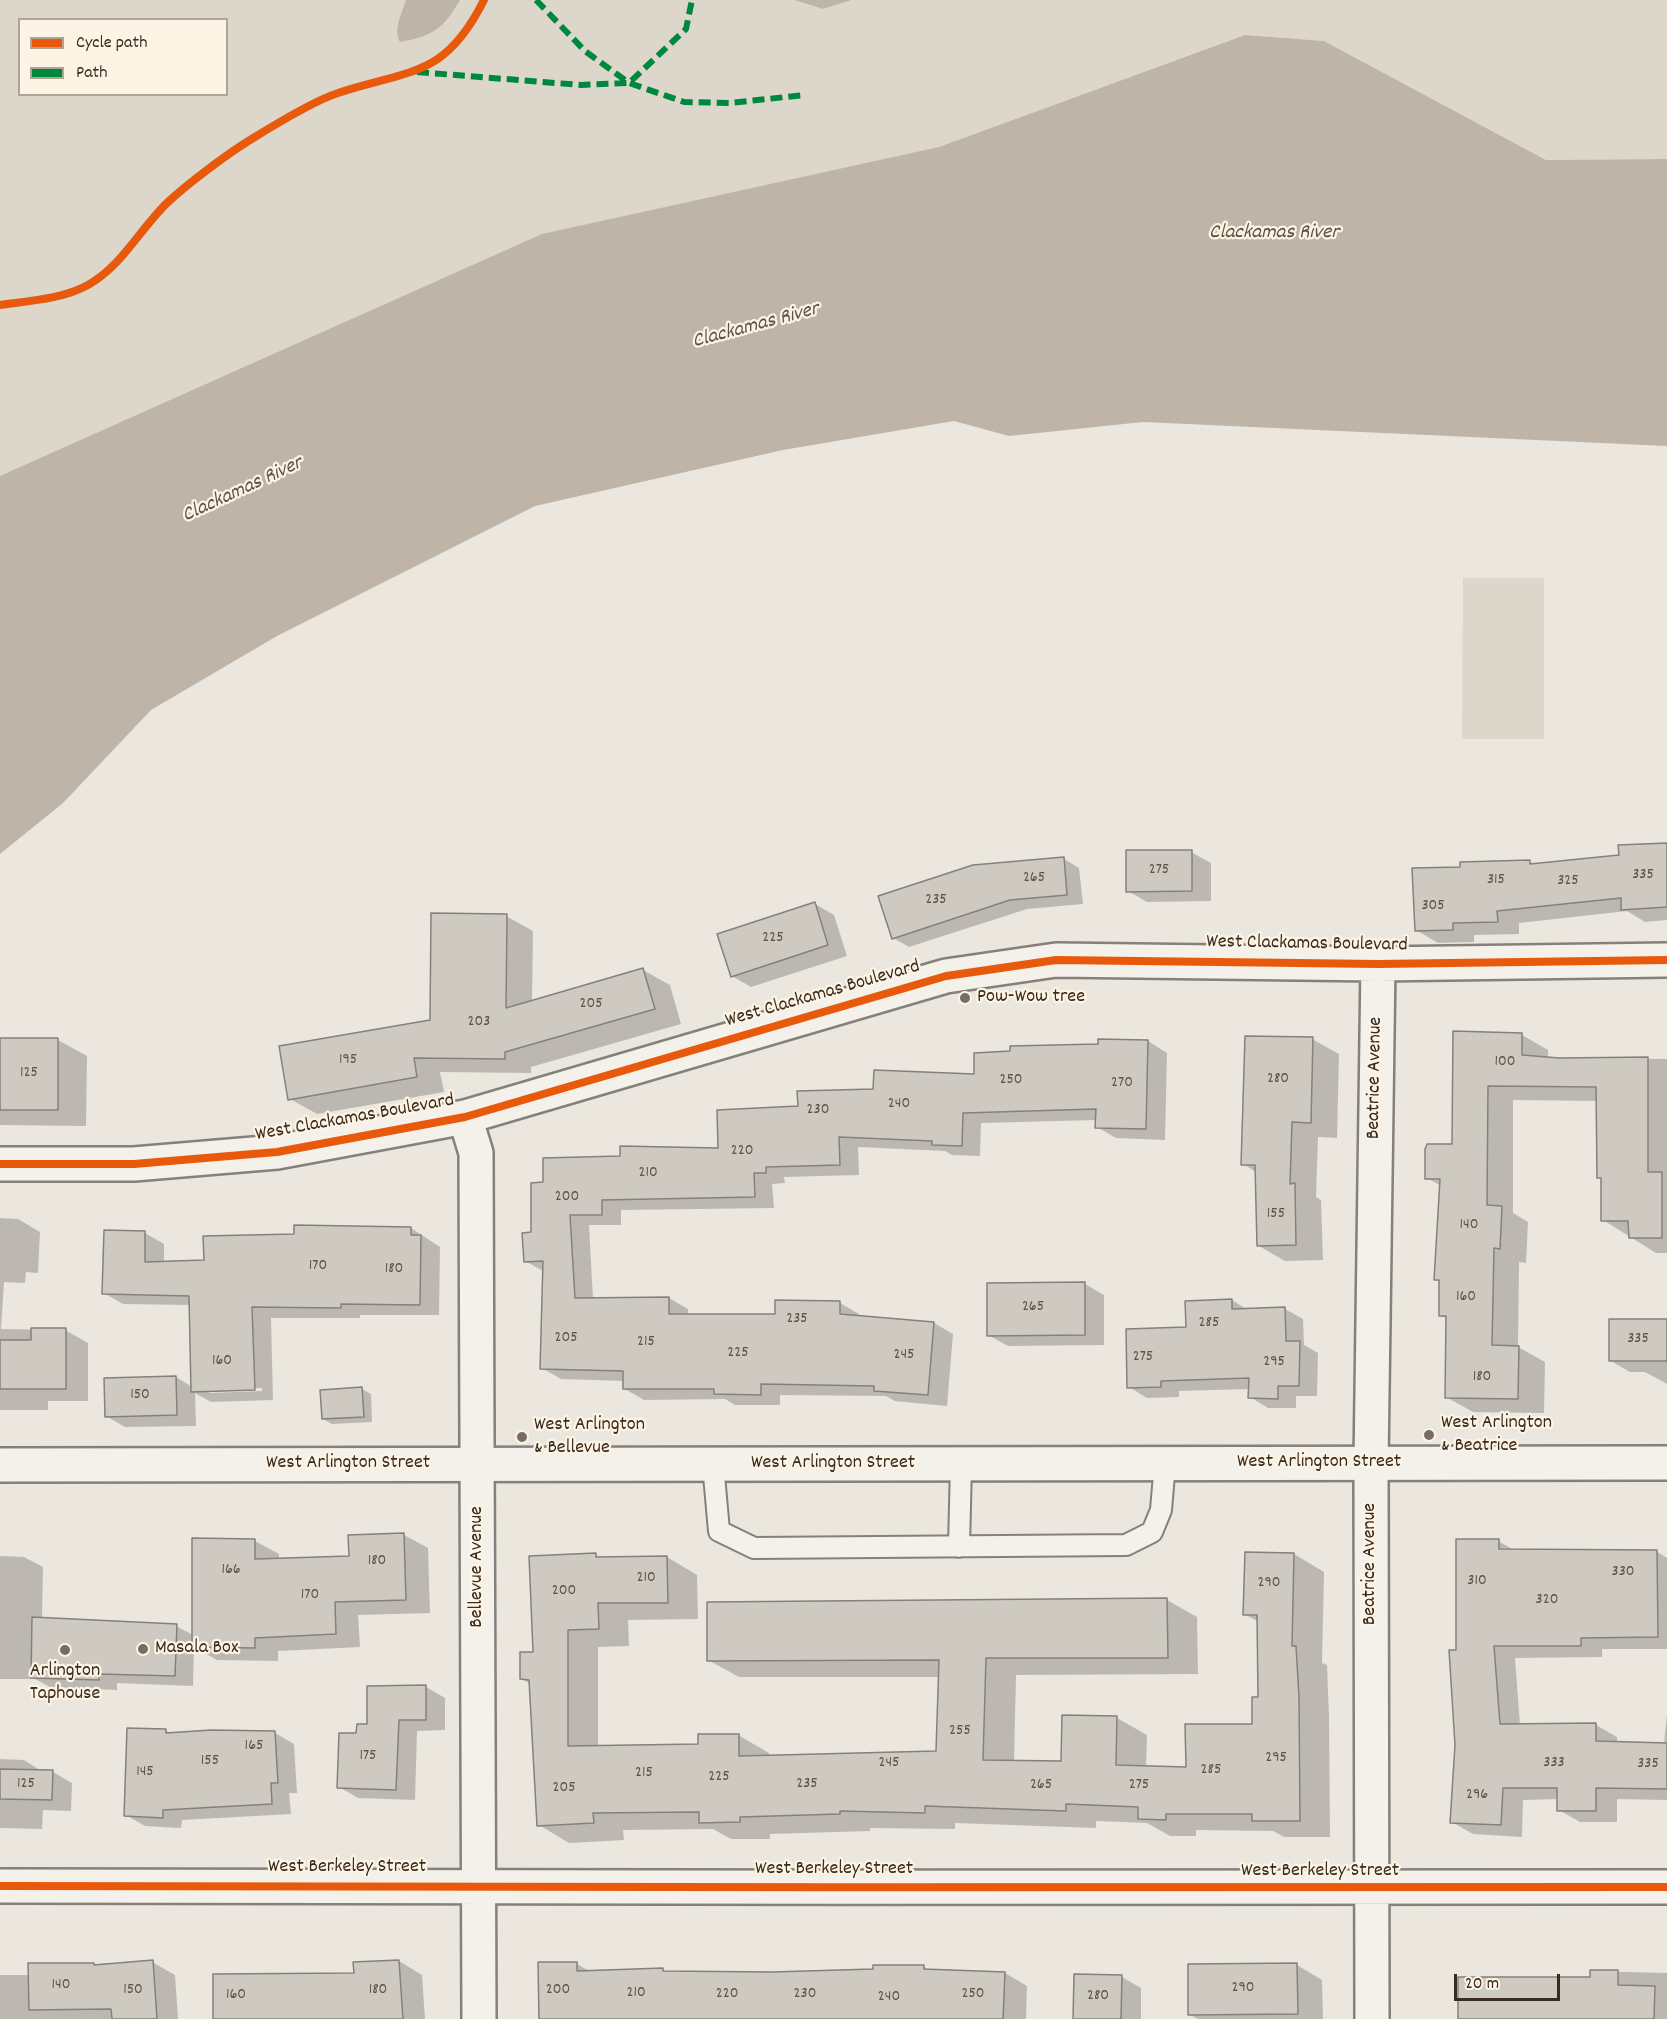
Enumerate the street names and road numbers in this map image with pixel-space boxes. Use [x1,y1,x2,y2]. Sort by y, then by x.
street label: West Clackamas Boulevard [1206,931,1408,959]
street label: West Clackamas Boulevard [723,956,923,1034]
street label: Beatrice Avenue [1363,1017,1389,1139]
street label: West Clackamas Boulevard [254,1090,456,1148]
street label: West Arlington Street [1237,1451,1401,1475]
street label: West Arlington Street [266,1452,430,1476]
street label: West Arlington Street [751,1452,915,1476]
street label: Beatrice Avenue [1359,1503,1383,1625]
street label: Bellevue Avenue [466,1506,490,1628]
street label: West Berkeley Street [268,1856,426,1880]
street label: West Berkeley Street [755,1858,913,1882]
street label: West Berkeley Street [1241,1860,1399,1884]

